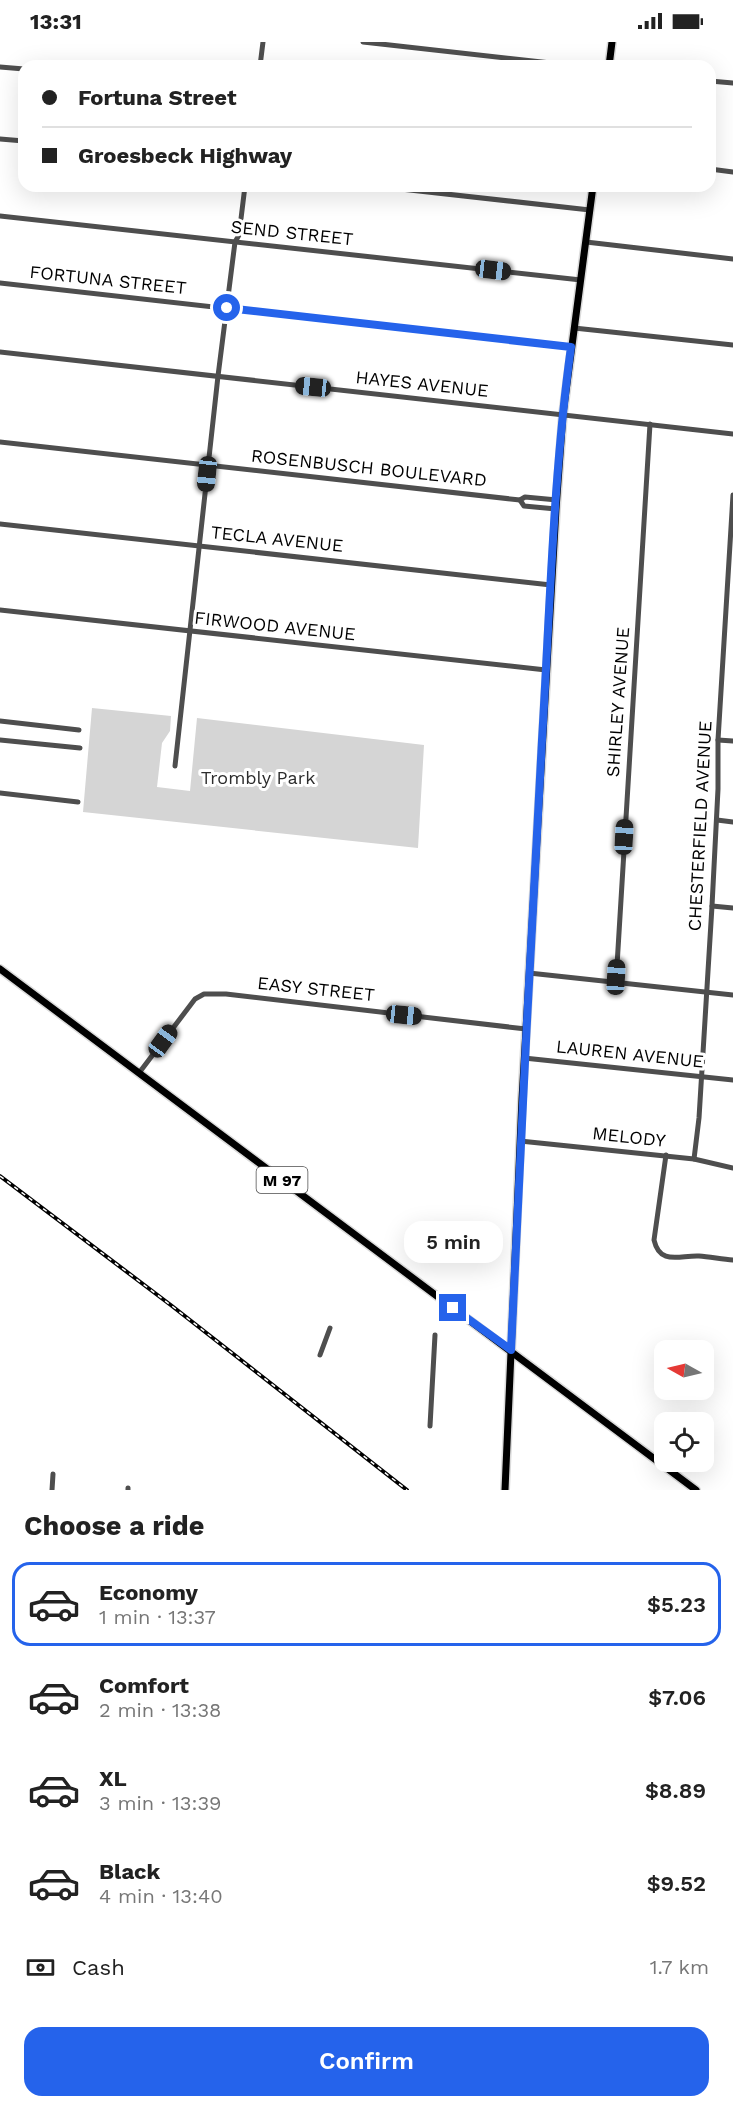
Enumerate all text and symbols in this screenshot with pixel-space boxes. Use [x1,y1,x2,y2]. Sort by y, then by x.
text: 13:31 [30,9,82,34]
text: Fortuna Street [78,85,237,110]
text: Groesbeck Highway [78,143,292,168]
street label: SEND STREET [230,216,354,249]
car [474,259,512,281]
street label: FORTUNA STREET [29,261,188,298]
route start [213,294,240,321]
street label: HAYES AVENUE [354,366,490,401]
car [294,376,332,398]
street label: ROSENBUSCH BOULEVARD [250,445,488,490]
car [196,455,218,493]
street label: TECLA AVENUE [210,521,344,556]
street label: FIRWOOD AVENUE [193,607,357,644]
street label: SHIRLEY AVENUE [602,626,633,778]
street label: CHESTERFIELD AVENUE [684,720,716,932]
park label: Trombly Park [201,767,315,788]
car [614,819,634,855]
car [606,959,626,995]
street label: EASY STREET [256,972,376,1005]
car [385,1004,423,1026]
car [145,1021,181,1061]
street label: LAUREN AVENUE [555,1035,705,1072]
street label: MELODY [591,1122,667,1151]
road number: M 97 [256,1167,308,1193]
callout: 5 min [404,1221,502,1263]
text: 5 min [426,1230,481,1254]
route end [439,1294,466,1321]
north arrow [654,1340,714,1400]
map controls [654,1340,714,1472]
button: locate [654,1412,714,1472]
text: Choose a ride [24,1510,204,1542]
icon: car [27,1577,81,1631]
text: Economy [99,1580,198,1605]
text: $5.23 [647,1592,706,1617]
text: 1 min · 13:37 [99,1605,216,1629]
icon: car [27,1670,81,1724]
text: Comfort [99,1673,189,1698]
text: $7.06 [648,1685,706,1710]
text: 2 min · 13:38 [99,1698,221,1722]
icon: car [27,1763,81,1817]
text: XL [99,1766,127,1791]
text: $8.89 [645,1778,706,1803]
text: 3 min · 13:39 [99,1791,221,1815]
icon: car [27,1856,81,1910]
text: Black [99,1859,160,1884]
text: $9.52 [647,1871,706,1896]
text: 4 min · 13:40 [99,1884,223,1908]
icon: cash [24,1951,57,1984]
text: Cash [72,1955,125,1980]
text: 1.7 km [650,1955,709,1979]
button: Confirm [24,2027,709,2096]

